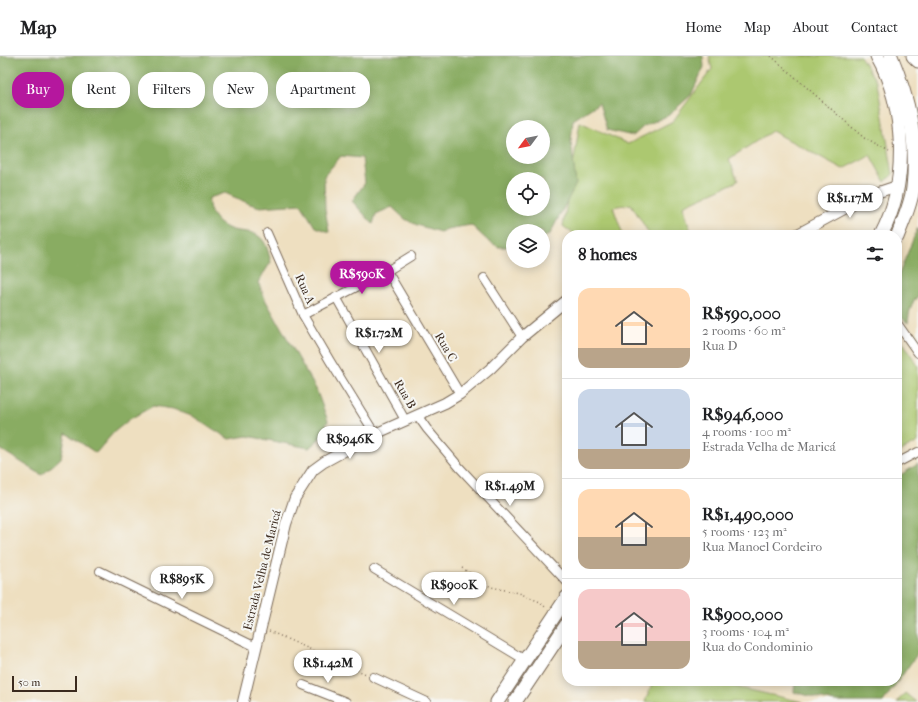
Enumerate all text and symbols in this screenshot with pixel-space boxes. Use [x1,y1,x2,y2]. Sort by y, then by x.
text: Map [20,17,56,39]
text: Home [685,19,722,36]
text: Map [744,19,771,36]
text: About [793,19,829,36]
text: Contact [851,19,898,36]
chip: Buy [12,72,64,108]
chip: Rent [72,72,130,108]
chip: Filters [138,72,205,108]
chip: New [213,72,268,108]
chip: Apartment [276,72,370,108]
north arrow [506,120,550,164]
map controls [506,120,550,268]
button: locate [506,172,550,216]
pin: R$1.17M [813,185,887,219]
text: R$1.17M [827,190,873,205]
button: layers [506,224,550,268]
icon: filters [864,243,886,265]
text: 8 homes [578,244,637,264]
pin: R$590K [329,261,395,295]
text: R$590K [339,266,385,281]
street label: Rua A [292,272,318,306]
text: R$590,000 [702,303,781,323]
icon: home [610,304,658,352]
pin: R$1.72M [342,320,416,354]
text: 2 rooms · 60 m² [702,323,785,338]
text: R$1.72M [355,325,403,340]
street label: Rua C [432,330,460,364]
text: Rua D [702,338,737,353]
street label: Rua B [391,377,419,411]
text: R$946,000 [702,404,783,424]
icon: home [610,405,658,453]
text: 4 rooms · 100 m² [702,424,791,439]
pin: R$946K [317,426,383,460]
text: R$946K [326,431,374,446]
text: Estrada Velha de Maricá [702,439,836,454]
pin: R$1.49M [473,473,547,507]
text: R$1.49M [485,478,535,493]
text: R$1,490,000 [702,504,794,524]
icon: home [610,505,658,553]
street label: Estrada Velha de Maricá [240,508,284,632]
text: 5 rooms · 123 m² [702,524,787,539]
text: Rua Manoel Cordeiro [702,539,822,554]
pin: R$895K [149,566,215,600]
text: R$895K [160,571,205,586]
pin: R$900K [421,572,487,606]
text: R$900K [430,577,478,592]
text: R$900,000 [702,604,783,624]
icon: home [610,605,658,653]
text: 3 rooms · 104 m² [702,624,789,639]
text: Rua do Condominio [702,639,813,654]
pin: R$1.42M [291,650,365,684]
text: R$1.42M [303,655,353,670]
scale bar [12,674,77,693]
text: 50 m [18,676,40,689]

